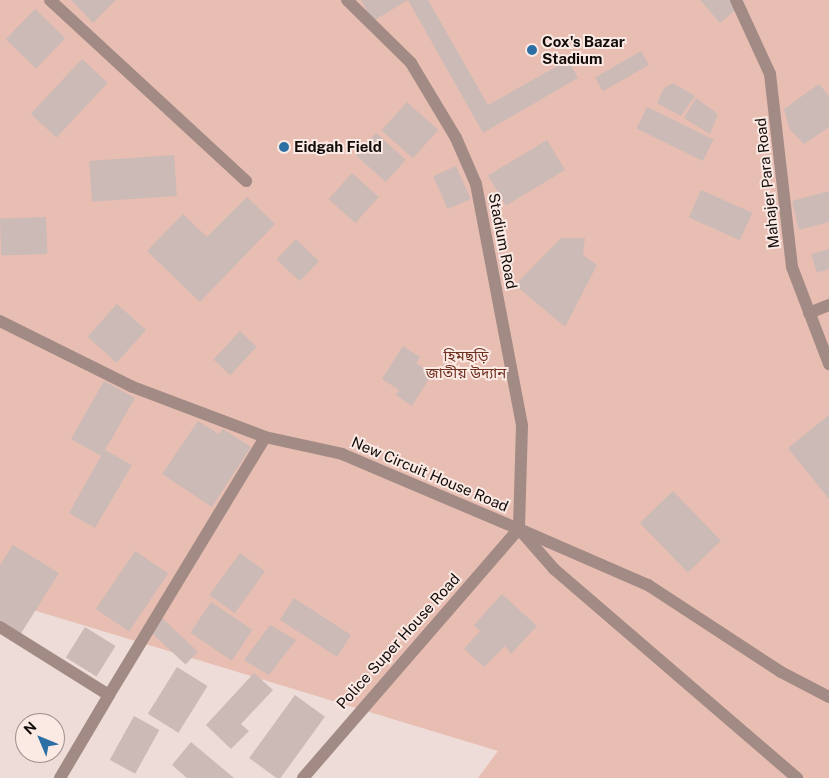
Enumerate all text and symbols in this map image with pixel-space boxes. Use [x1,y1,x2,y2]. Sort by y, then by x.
place label: Cox's Bazar Stadium [542,32,625,67]
marker: Cox's Bazar Stadium [526,44,538,56]
street label: Mahajer Para Road [751,117,783,249]
place label: Eidgah Field [294,138,382,156]
marker: Eidgah Field [278,141,290,153]
street label: Stadium Road [485,191,521,291]
park label: হিমছড়ি জাতীয় উদ্যান [426,346,506,381]
street label: New Circuit House Road [349,433,511,515]
street label: Police Super House Road [332,570,464,712]
north arrow [15,713,65,763]
text: N [21,719,40,738]

